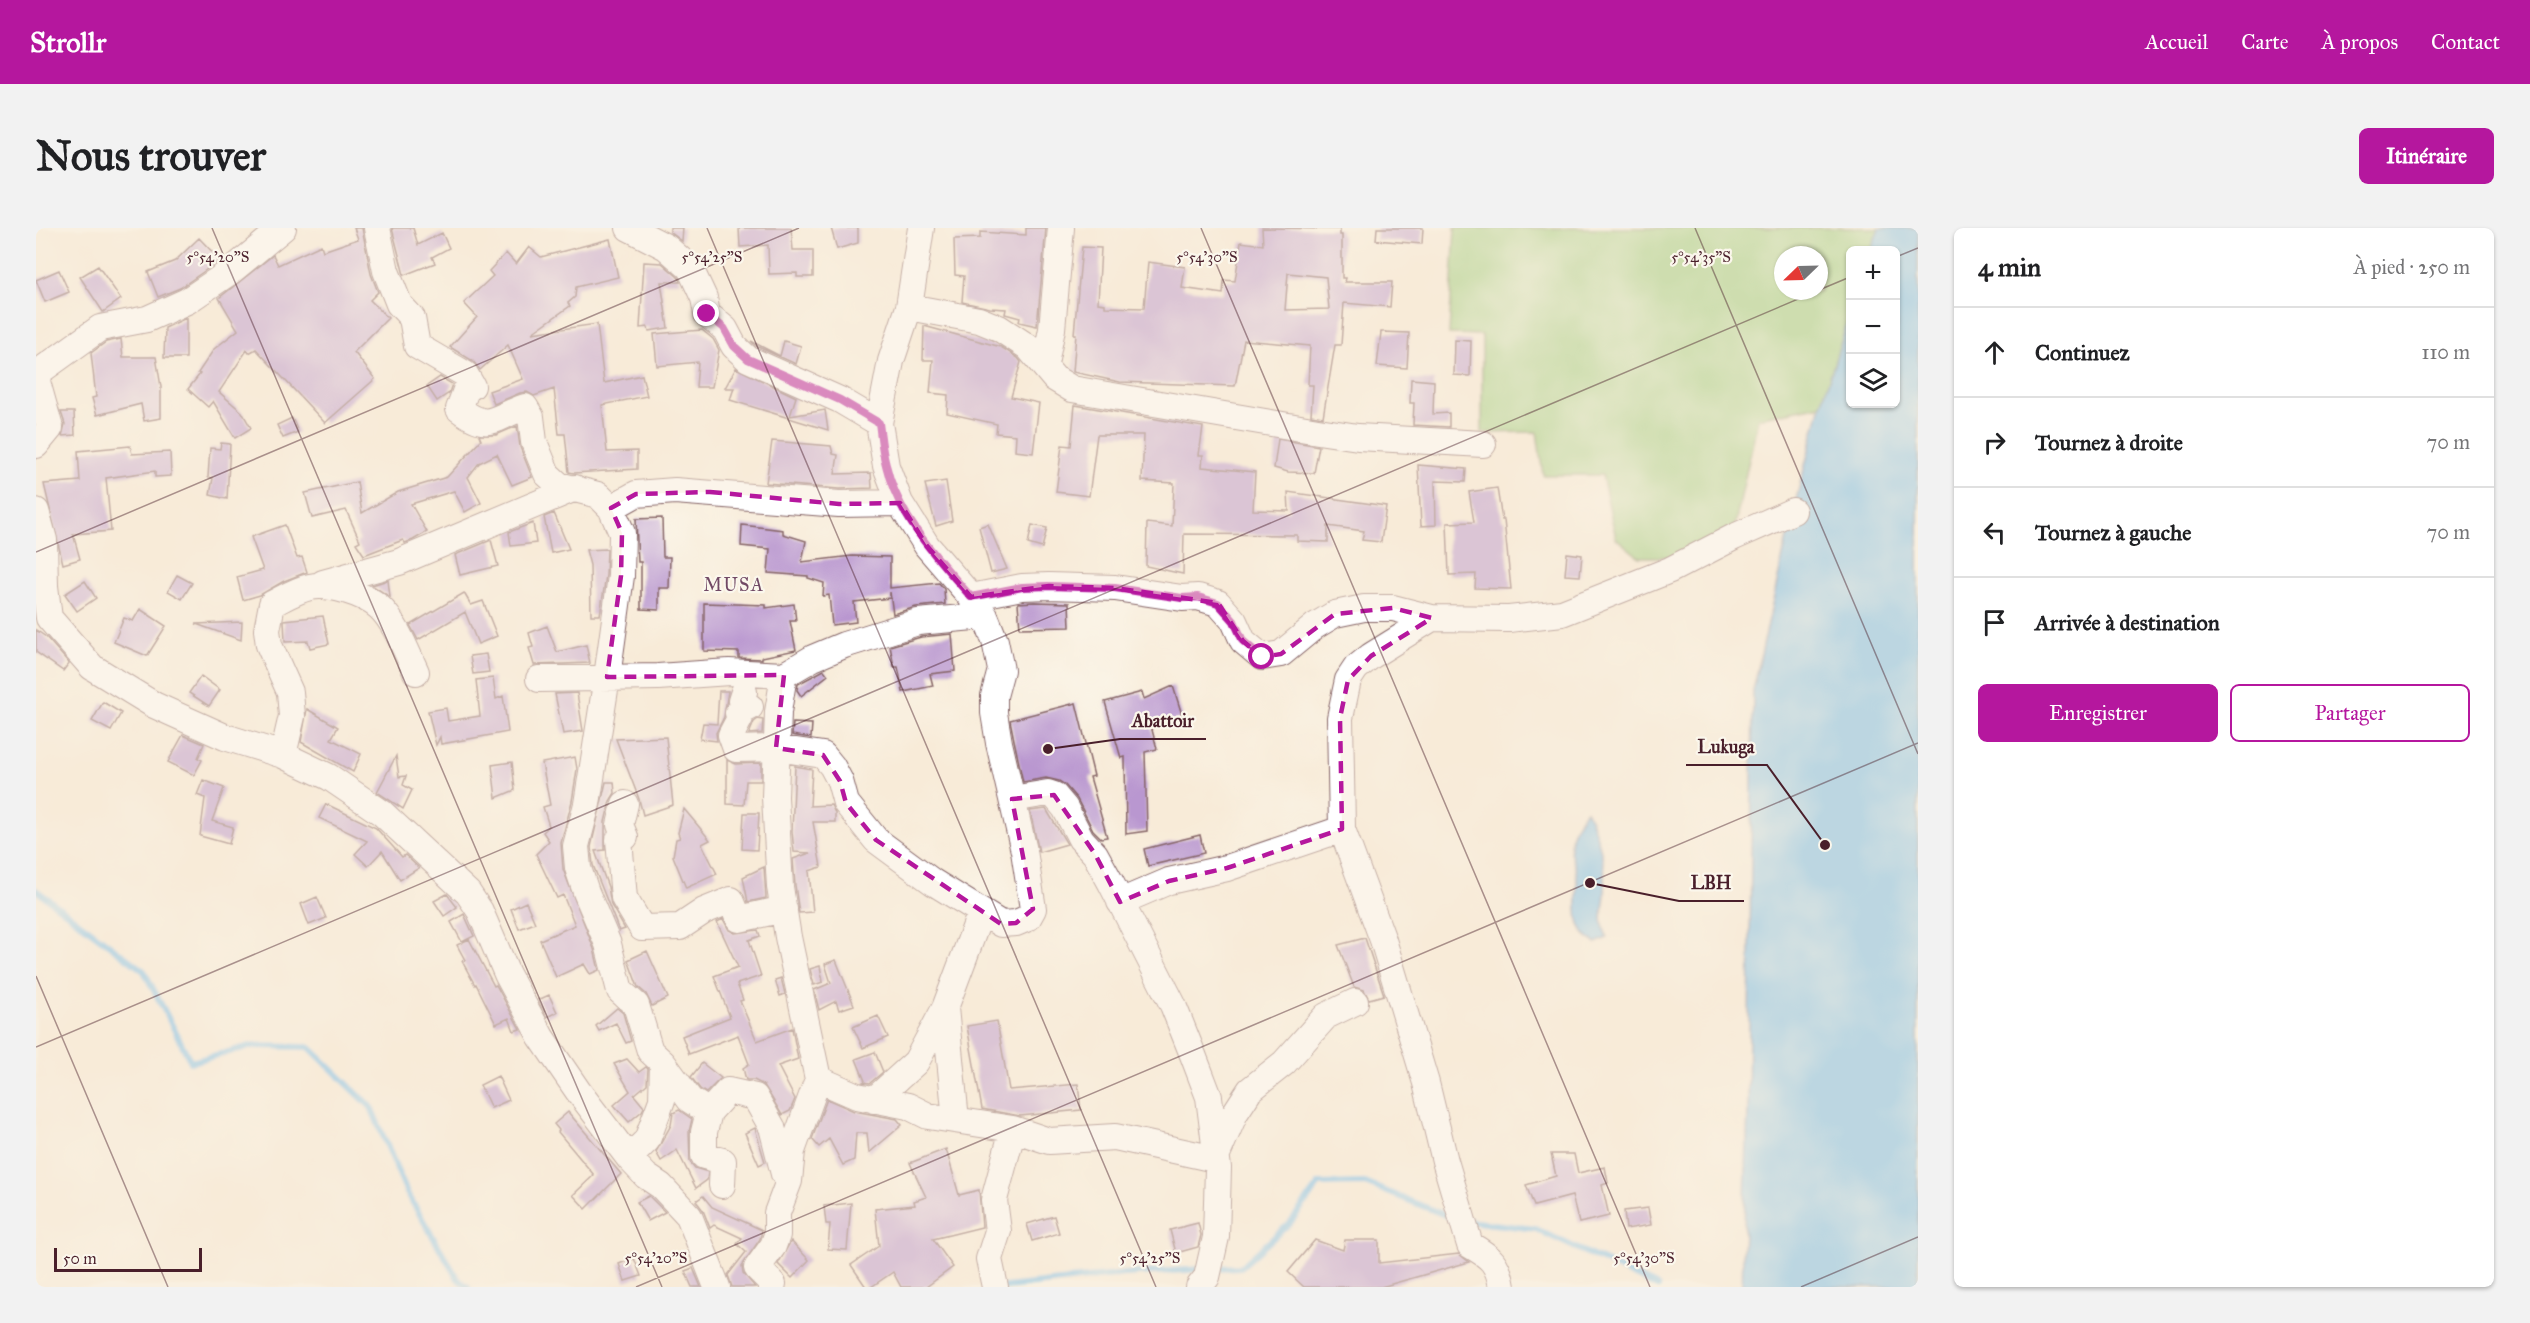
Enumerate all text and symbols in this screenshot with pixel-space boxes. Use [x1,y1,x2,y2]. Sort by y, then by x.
text: Strollr [30,25,106,60]
text: Accueil [2145,29,2208,55]
text: Carte [2241,29,2289,55]
text: À propos [2322,29,2398,55]
text: Contact [2431,29,2500,55]
button: Itinéraire [2359,128,2494,184]
text: Nous trouver [36,130,266,182]
north arrow [1774,246,1828,300]
map controls [1846,246,1900,408]
button: + [1846,246,1900,300]
text: 5°54'20"S [187,248,249,266]
text: 5°54'25"S [682,248,742,266]
text: 5°54'30"S [1176,248,1238,266]
text: 5°54'35"S [1671,248,1731,266]
text: 4 min [1978,251,2041,283]
text: À pied · 250 m [2354,255,2470,279]
route end [693,300,719,326]
button: − [1846,300,1900,354]
icon: ahead [1978,336,2011,369]
text: Continuez [2035,339,2130,366]
text: 110 m [2422,340,2470,364]
button: layers [1846,354,1900,408]
icon: right [1978,426,2011,459]
text: Tournez à droite [2035,429,2183,456]
text: 70 m [2427,430,2470,454]
icon: left [1978,516,2011,549]
text: Tournez à gauche [2035,519,2191,546]
text: 70 m [2427,520,2470,544]
district label: MUSA [703,574,765,596]
icon: arrive [1978,606,2011,639]
text: Arrivée à destination [2035,609,2220,636]
route start [1248,643,1274,669]
button: Enregistrer [1978,684,2218,742]
button: Partager [2230,684,2470,742]
callout: Abattoir [1120,703,1206,739]
text: Abattoir [1131,710,1195,732]
callout: Lukuga [1686,729,1767,765]
text: Lukuga [1698,736,1755,759]
callout: LBH [1679,865,1744,901]
text: LBH [1691,872,1732,894]
scale bar [54,1245,202,1272]
text: 50 m [63,1249,97,1268]
text: 5°54'20"S [625,1249,687,1267]
text: 5°54'25"S [1120,1249,1180,1267]
text: 5°54'30"S [1613,1249,1675,1267]

